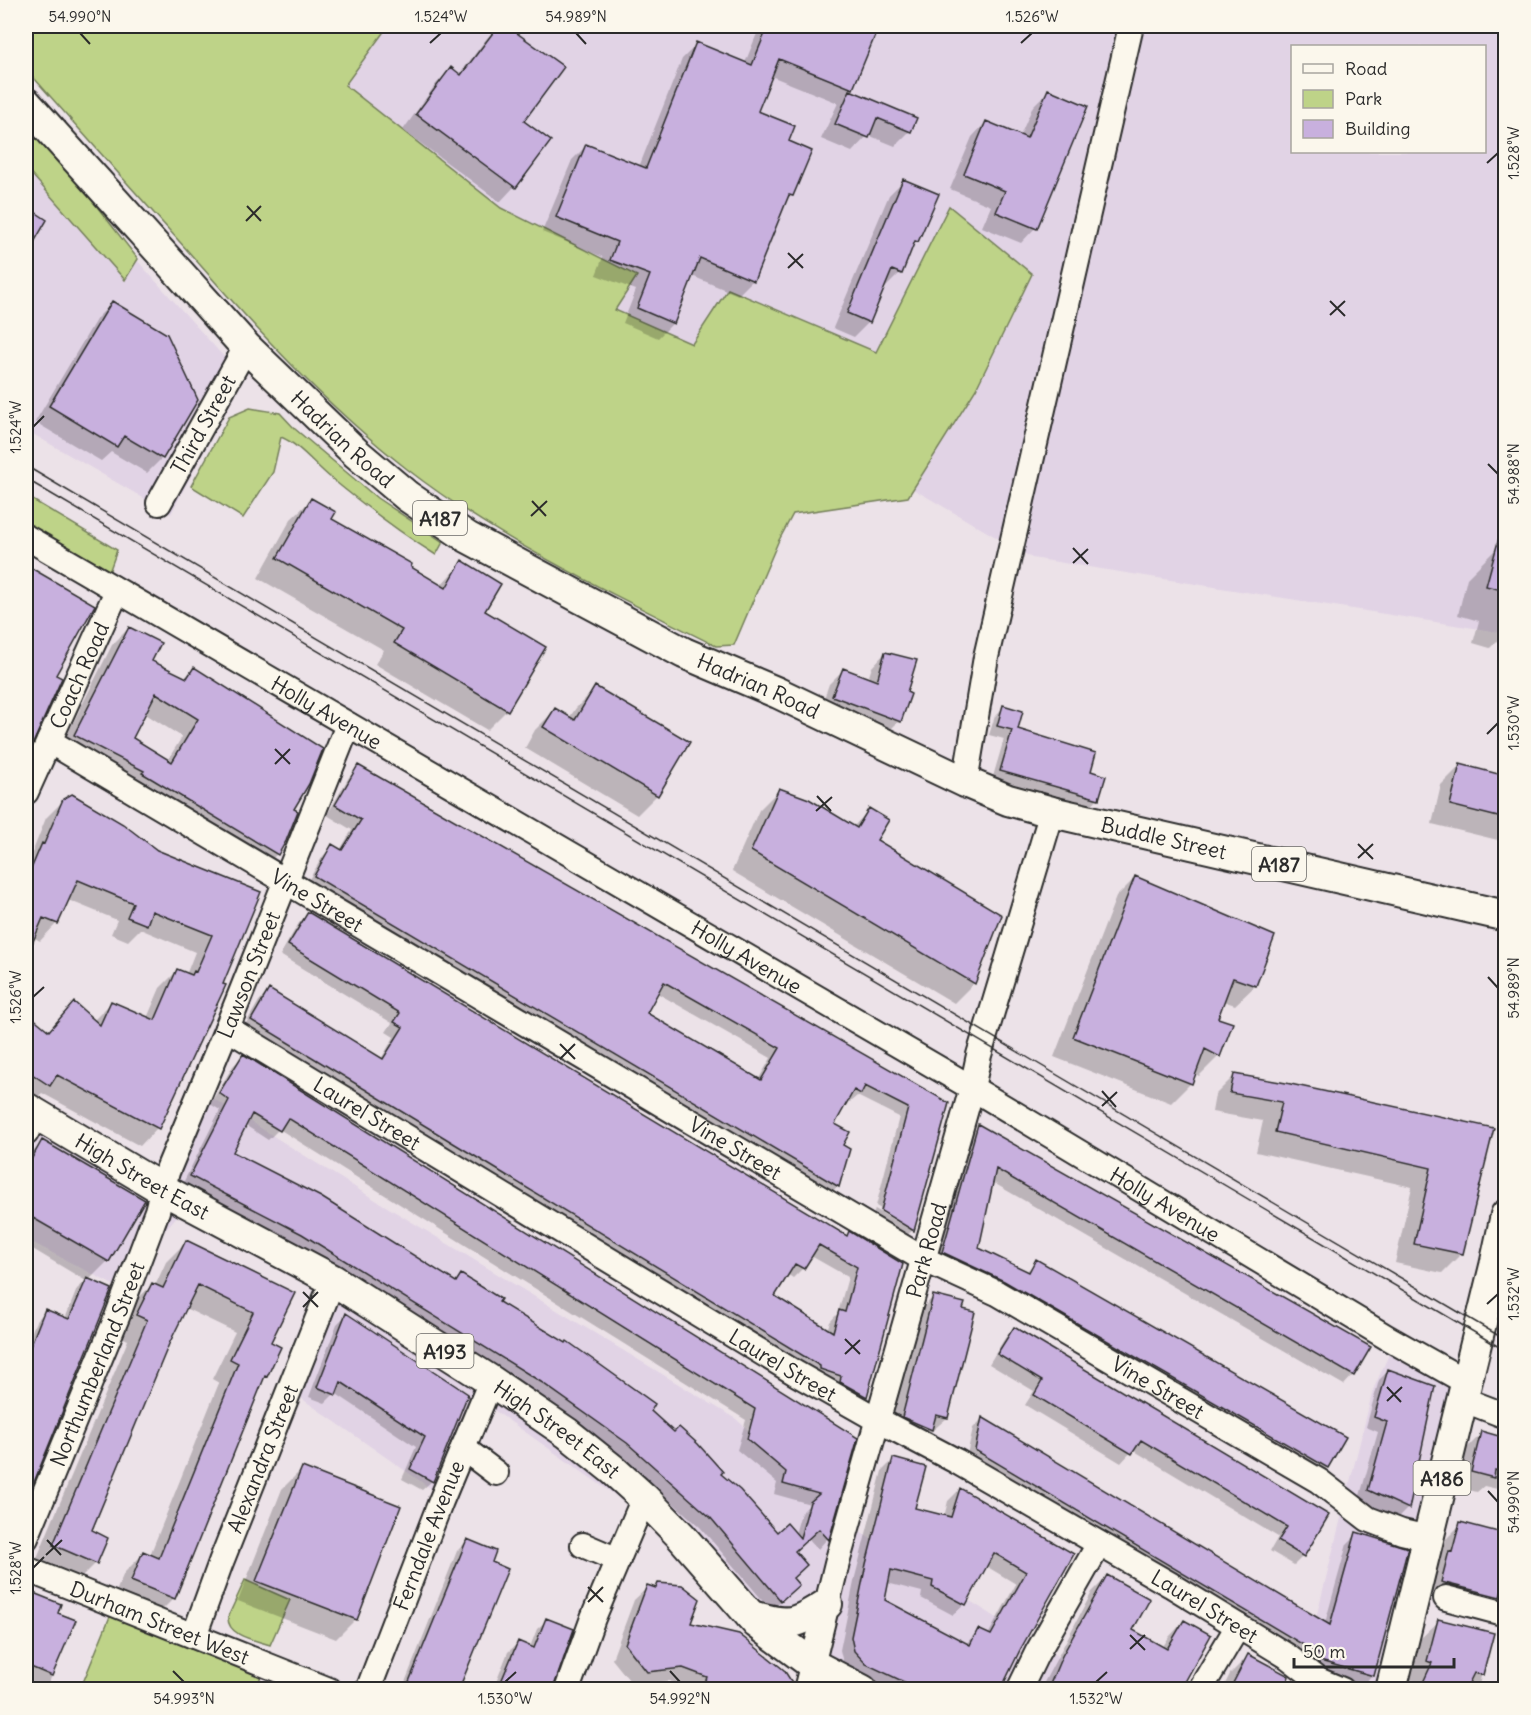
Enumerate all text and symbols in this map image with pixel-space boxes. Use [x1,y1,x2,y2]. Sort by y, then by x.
text: 54.990°N [49,7,111,26]
text: 1.524°W [415,7,468,26]
text: 54.989°N [545,7,607,26]
text: 1.526°W [1005,7,1059,26]
legend [1291,45,1486,153]
text: Road [1345,57,1388,80]
text: Park [1345,87,1382,110]
text: Building [1345,117,1410,140]
text: 1.528°W [1504,126,1523,180]
street label: Third Street [164,370,241,479]
street label: Hadrian Road [286,384,400,493]
text: 1.524°W [6,400,25,453]
text: 54.988°N [1504,443,1523,505]
road number: A187 [413,501,467,535]
street label: Coach Road [43,618,115,733]
street label: Hadrian Road [693,647,824,724]
street label: Holly Avenue [266,669,387,755]
text: 1.530°W [1504,695,1523,750]
street label: Buddle Street [1099,810,1229,865]
road number: A187 [1252,847,1306,881]
street label: Vine Street [266,862,368,938]
street label: Lawson Street [211,907,286,1042]
street label: Holly Avenue [686,914,807,1000]
text: 54.989°N [1504,957,1523,1019]
text: 1.526°W [6,970,25,1024]
street label: Laurel Street [309,1070,426,1156]
street label: Vine Street [685,1110,786,1186]
street label: High Street East [70,1127,214,1225]
street label: Holly Avenue [1105,1161,1225,1247]
street label: Park Road [900,1199,952,1301]
street label: Northumberland Street [44,1258,150,1470]
text: 1.532°W [1504,1267,1523,1321]
street label: Laurel Street [724,1322,841,1407]
road number: A193 [416,1334,474,1368]
street label: Vine Street [1107,1350,1209,1425]
street label: High Street East [489,1373,626,1484]
street label: Alexandra Street [220,1380,304,1537]
street label: Ferndale Avenue [387,1456,470,1614]
road number: A186 [1414,1461,1470,1495]
text: 54.990°N [1504,1471,1523,1533]
text: 1.528°W [6,1541,25,1595]
street label: Laurel Street [1146,1563,1263,1649]
street label: Durham Street West [66,1575,253,1670]
scale bar [1294,1631,1454,1669]
text: 50 m [1303,1640,1345,1663]
text: 54.993°N [153,1689,215,1708]
text: 1.530°W [478,1689,533,1708]
text: 54.992°N [649,1689,711,1708]
text: 1.532°W [1069,1689,1123,1708]

